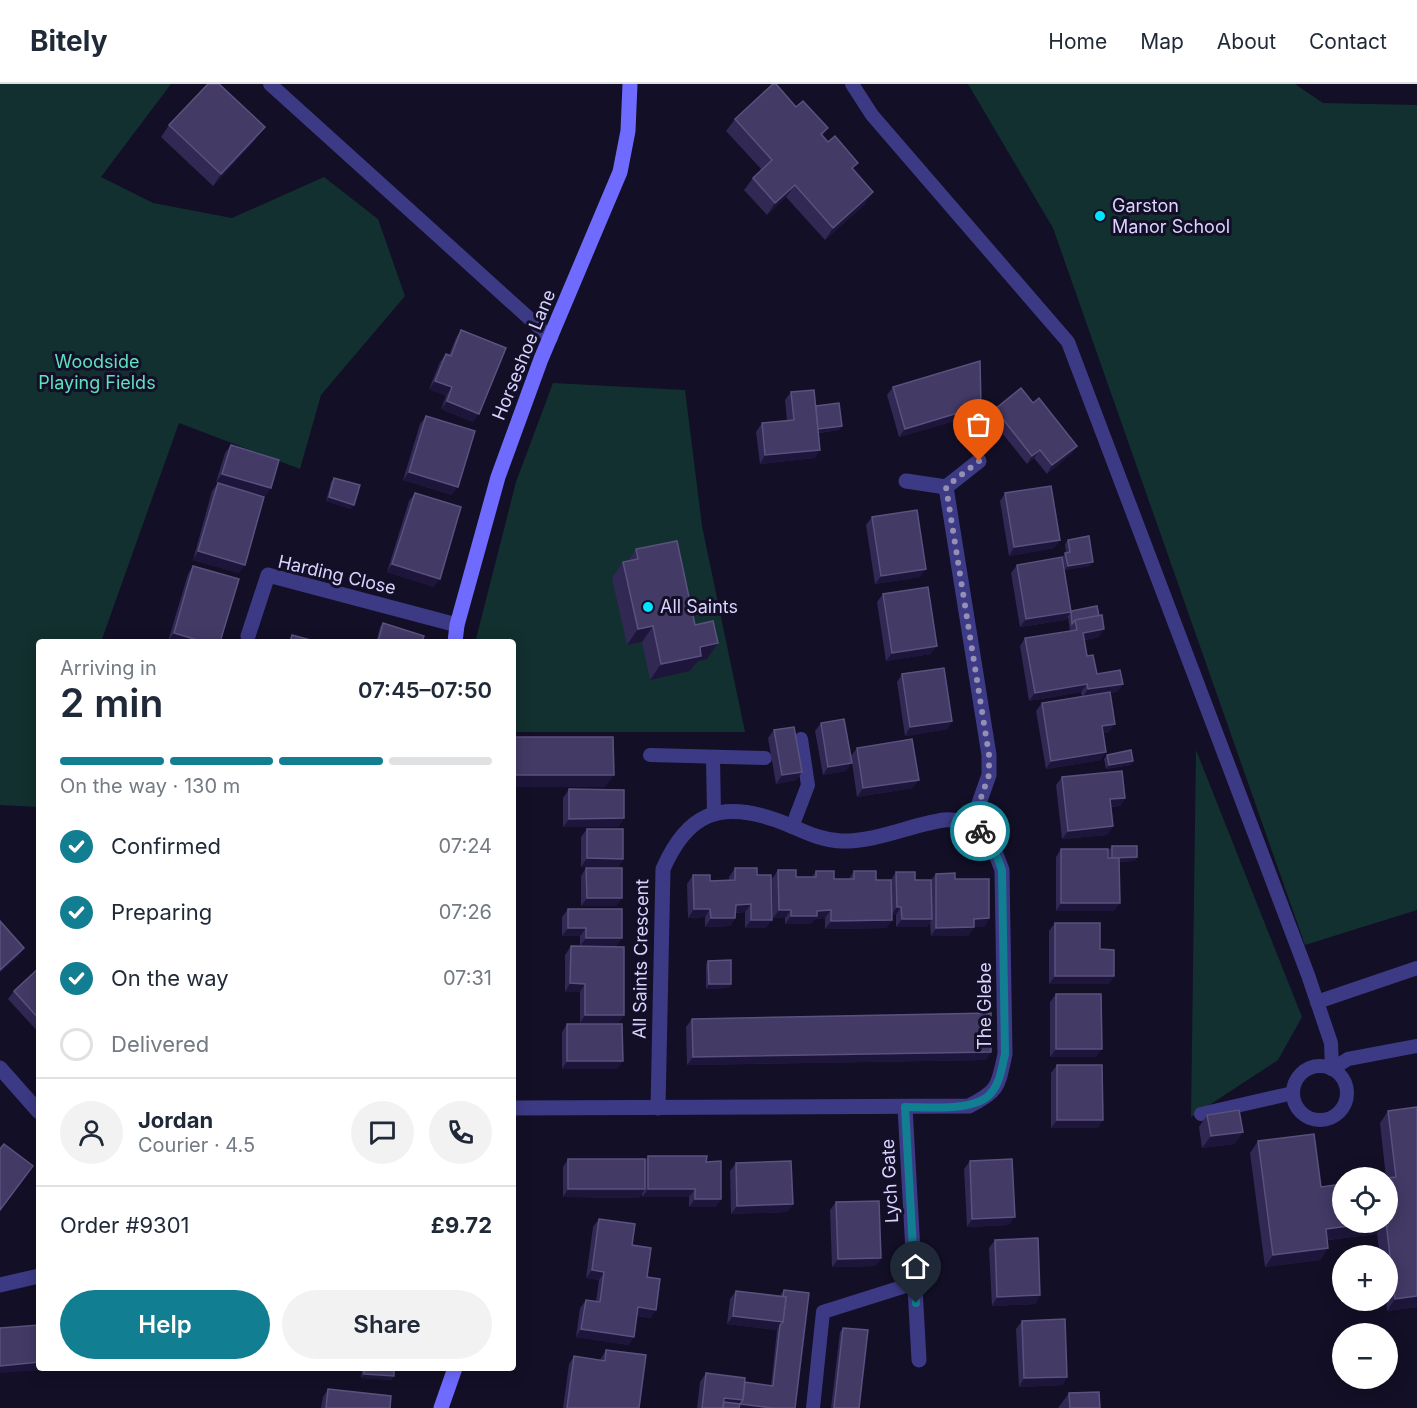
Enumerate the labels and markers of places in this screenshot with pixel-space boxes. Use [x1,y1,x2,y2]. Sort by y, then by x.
place label: Garston Manor School [1112,195,1230,237]
marker: Garston Manor School [1093,209,1107,223]
pin [953,399,1004,461]
place label: All Saints [660,596,738,617]
marker: All Saints [641,600,655,614]
pin [890,1241,941,1303]

